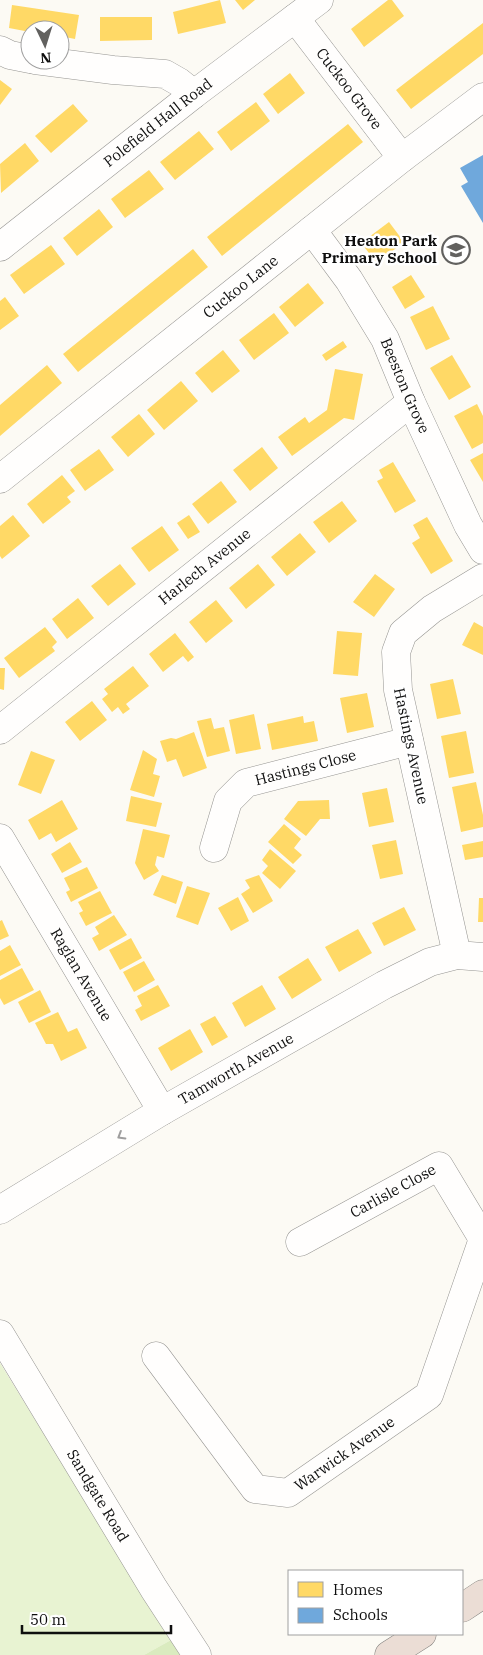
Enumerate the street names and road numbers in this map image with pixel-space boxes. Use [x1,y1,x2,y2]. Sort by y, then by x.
street label: Cuckoo Grove [312,44,387,133]
street label: Polefield Hall Road [99,74,216,171]
street label: Cuckoo Lane [199,251,282,322]
street label: Beeston Grove [377,335,434,436]
street label: Harlech Avenue [155,524,254,609]
street label: Hastings Avenue [390,686,433,806]
street label: Hastings Close [253,745,358,789]
street label: Raglan Avenue [47,924,117,1024]
street label: Tamworth Avenue [175,1028,297,1109]
street label: Carlisle Close [346,1160,439,1222]
street label: Warwick Avenue [290,1412,398,1495]
street label: Sandgate Road [63,1446,133,1545]

